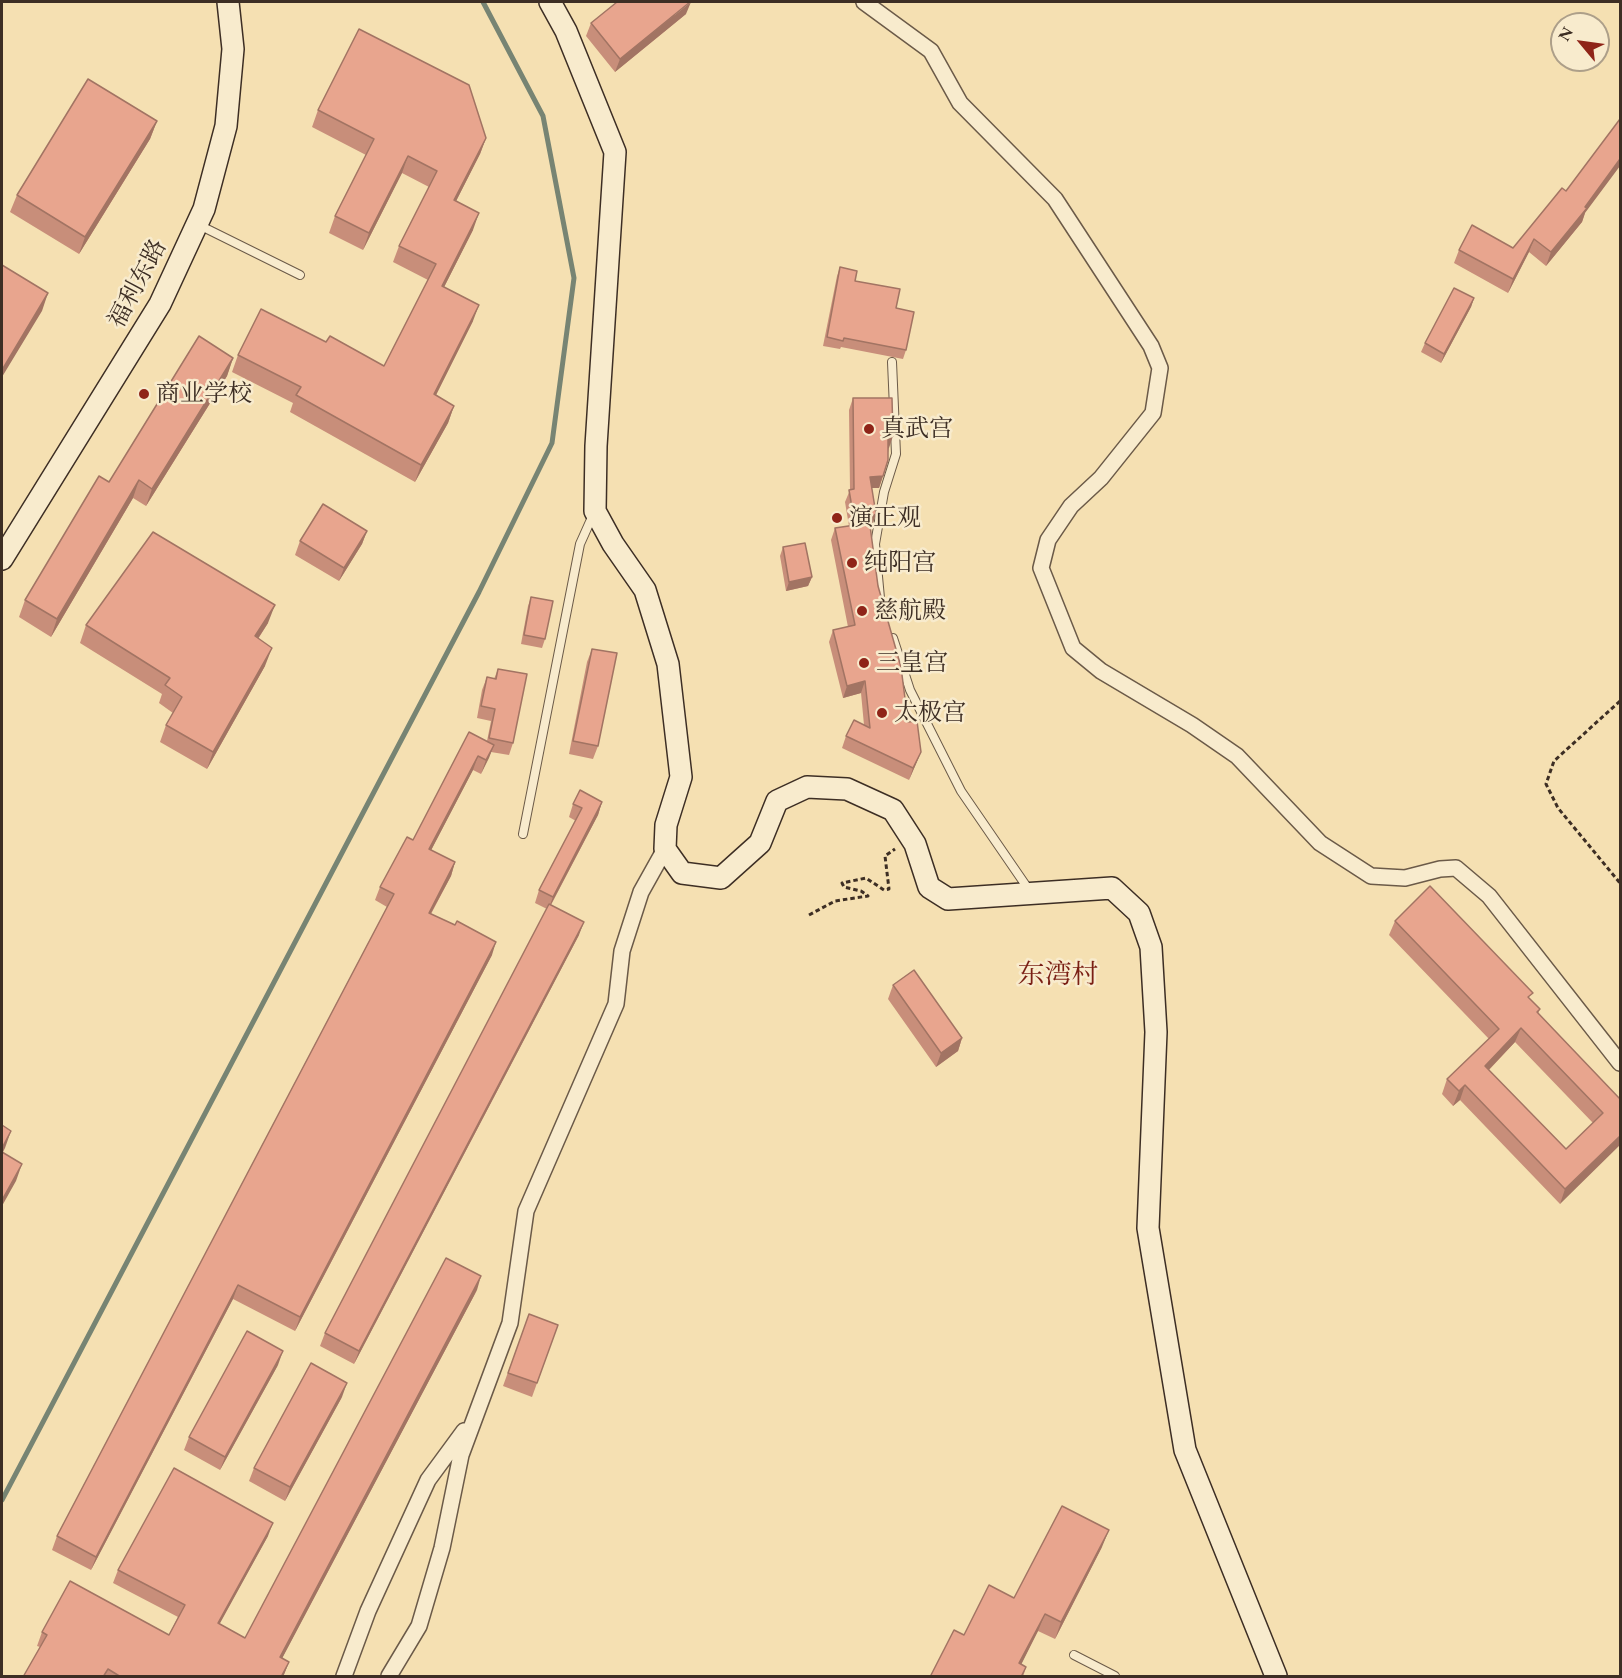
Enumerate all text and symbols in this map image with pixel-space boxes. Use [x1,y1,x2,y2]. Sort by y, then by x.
north arrow [1550,12,1610,72]
text: N [1553,23,1578,45]
street label: 福利东路 [103,235,173,333]
place label: 商业学校 [156,380,252,408]
marker: 商业学校 [137,387,151,401]
place label: 真武宫 [881,415,953,443]
marker: 真武宫 [862,422,876,436]
place label: 演正观 [849,504,921,532]
marker: 演正观 [830,511,844,525]
place label: 纯阳宫 [864,549,936,577]
marker: 纯阳宫 [845,556,859,570]
place label: 慈航殿 [874,597,946,625]
marker: 慈航殿 [855,604,869,618]
place label: 三皇宫 [876,649,948,677]
marker: 三皇宫 [857,656,871,670]
place label: 太极宫 [894,699,966,727]
marker: 太极宫 [875,706,889,720]
district label: 东湾村 [1018,960,1098,992]

